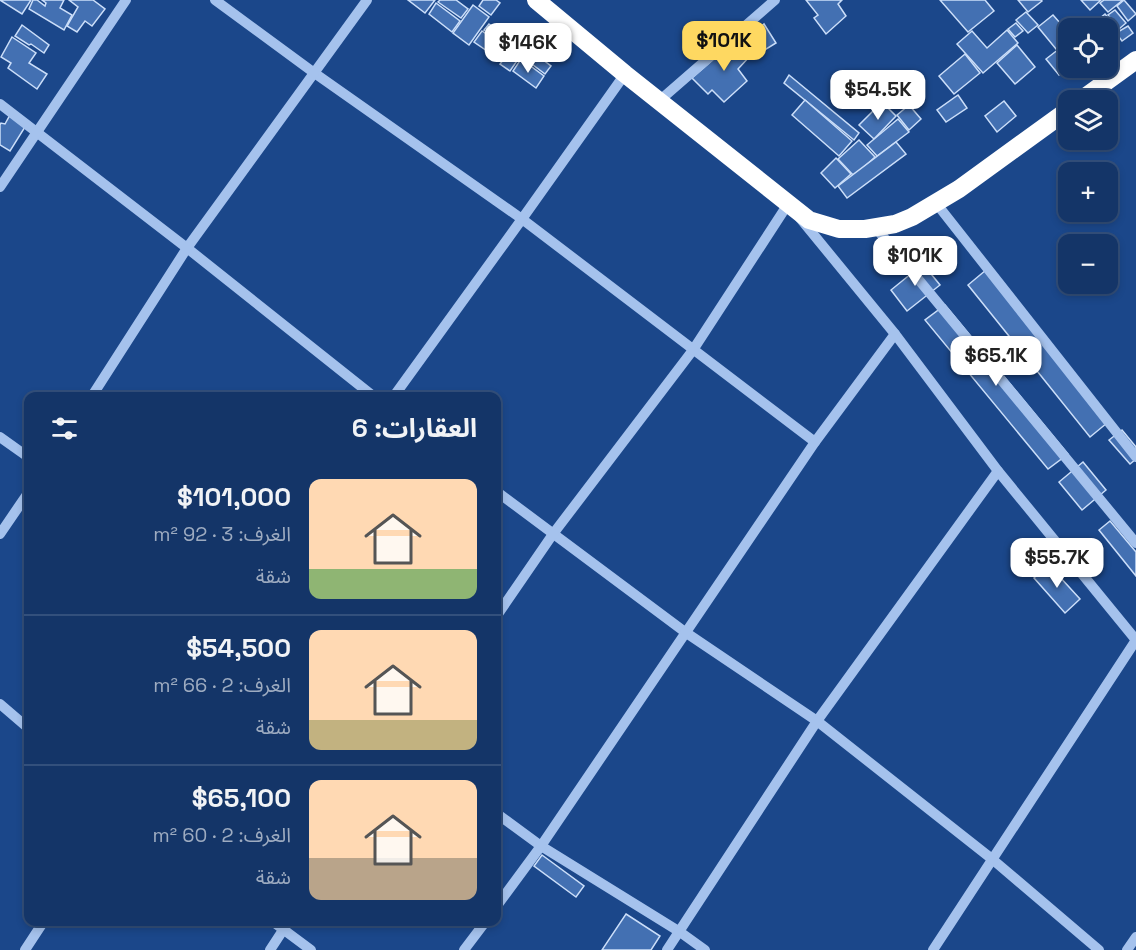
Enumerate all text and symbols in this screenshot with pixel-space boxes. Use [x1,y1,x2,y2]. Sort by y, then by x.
map controls [1058,18,1118,294]
button: locate [1058,18,1118,78]
pin: $101K [682,21,766,72]
pin: $146K [486,23,570,74]
text: $101K [696,27,752,53]
text: $146K [499,29,557,55]
pin: $54.5K [829,70,927,121]
text: $54.5K [844,76,912,102]
button: layers [1058,90,1118,150]
button: + [1058,162,1118,222]
button: − [1058,234,1118,294]
pin: $101K [873,236,957,287]
text: $101K [887,242,943,268]
pin: $65.1K [947,336,1045,387]
text: $65.1K [965,342,1027,368]
text: العقارات: 6 [352,411,477,445]
icon: filters [48,412,81,445]
text: $101,000 [177,480,291,514]
icon: home [357,503,429,575]
text: الغرف: 3 · 92 m² [153,521,291,547]
pin: $55.7K [1008,538,1106,589]
text: $55.7K [1025,544,1090,570]
text: شقة [256,563,291,589]
text: $54,500 [186,631,291,665]
icon: home [357,654,429,726]
text: الغرف: 2 · 66 m² [153,672,291,698]
text: شقة [256,714,291,740]
text: $65,100 [192,781,291,815]
icon: home [357,804,429,876]
text: الغرف: 2 · 60 m² [153,822,291,848]
text: شقة [256,864,291,890]

